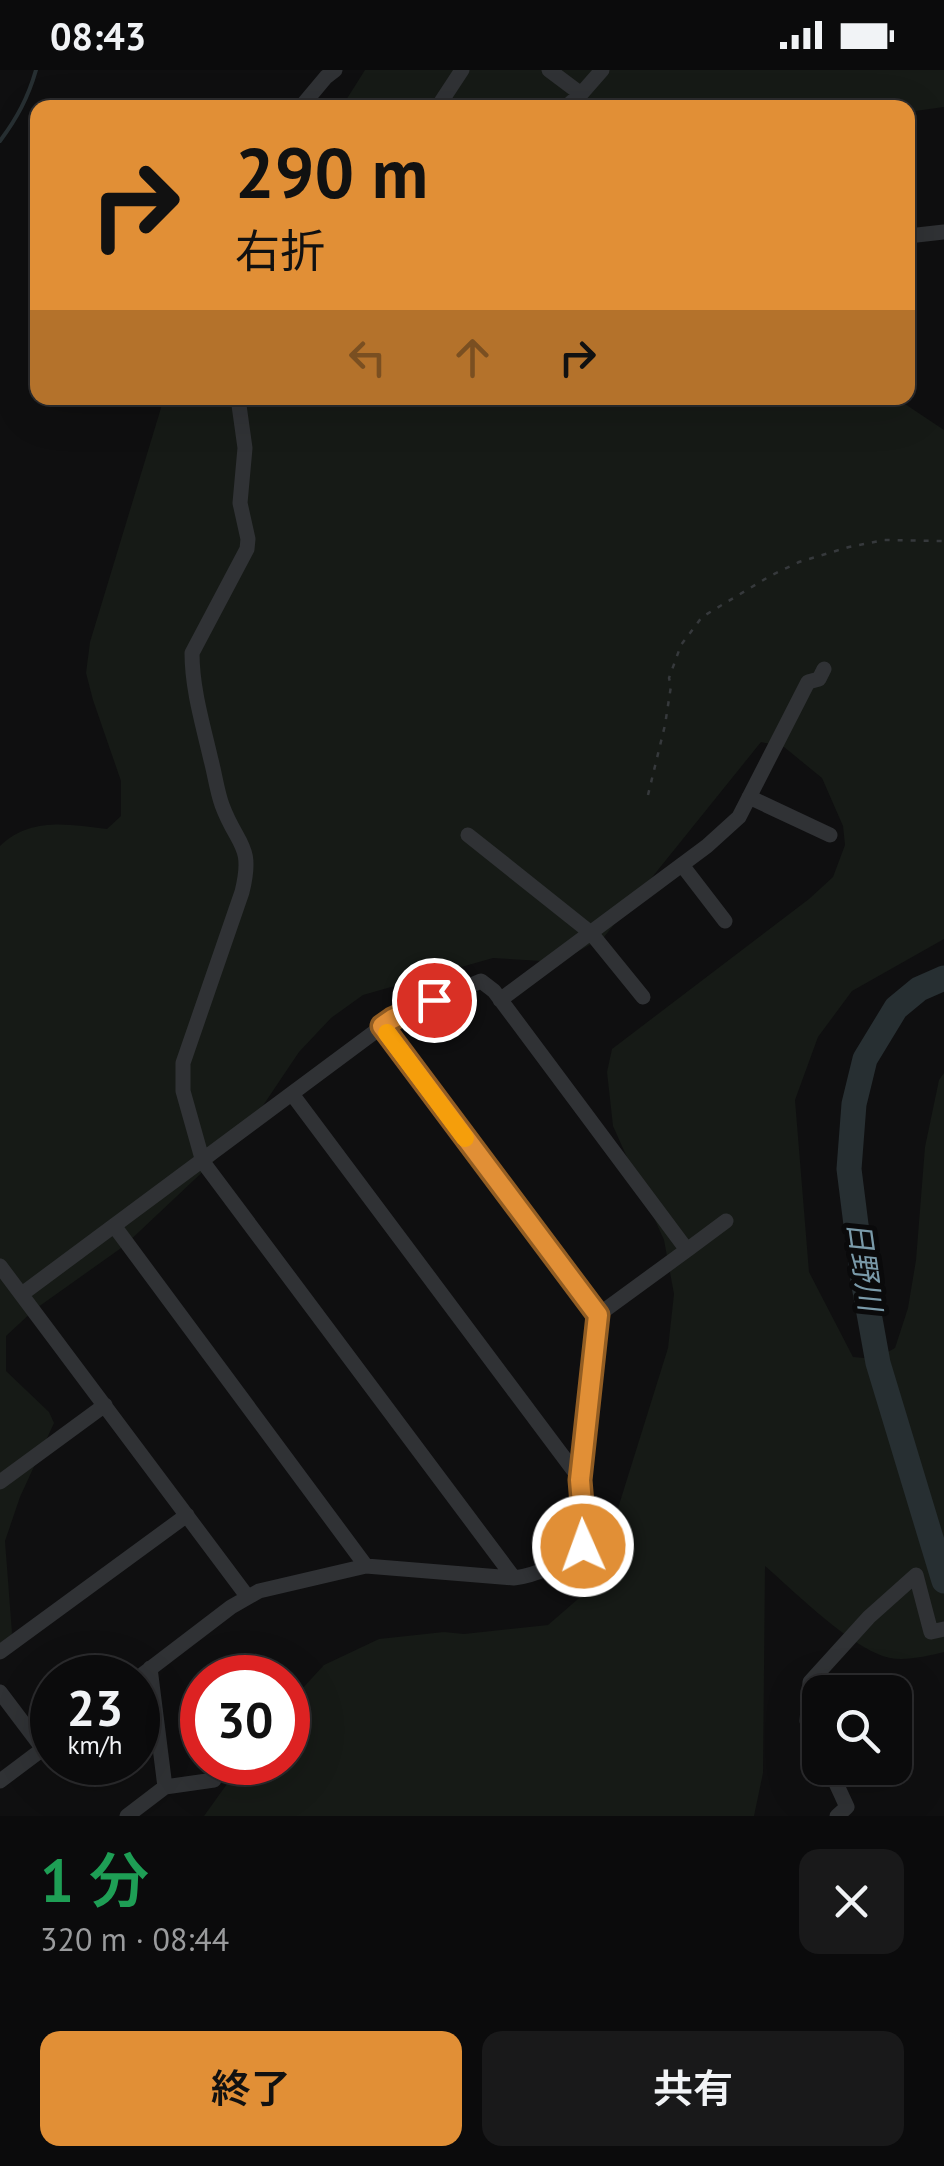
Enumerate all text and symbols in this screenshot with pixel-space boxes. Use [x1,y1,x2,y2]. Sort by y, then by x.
text: 08:43 [50,11,146,60]
text: 290 m [235,127,428,217]
icon: right [70,140,200,270]
text: 右折 [235,221,325,279]
icon: left [340,330,395,385]
icon: ahead [445,330,500,385]
icon: right [550,330,605,385]
pin [392,958,477,1043]
icon: arrive [407,973,462,1028]
water label: 日野川 [840,1219,891,1316]
position arrow [531,1494,635,1598]
speed limit sign: 30 [180,1655,310,1785]
text: 23 [67,1675,123,1740]
map controls [802,1675,912,1785]
button: search [802,1675,912,1785]
text: km/h [68,1729,122,1761]
text: 1 分 [40,1841,149,1919]
button: close [799,1849,904,1954]
text: 320 m · 08:44 [40,1918,229,1960]
button: 終了 [40,2031,462,2146]
button: 共有 [482,2031,904,2146]

